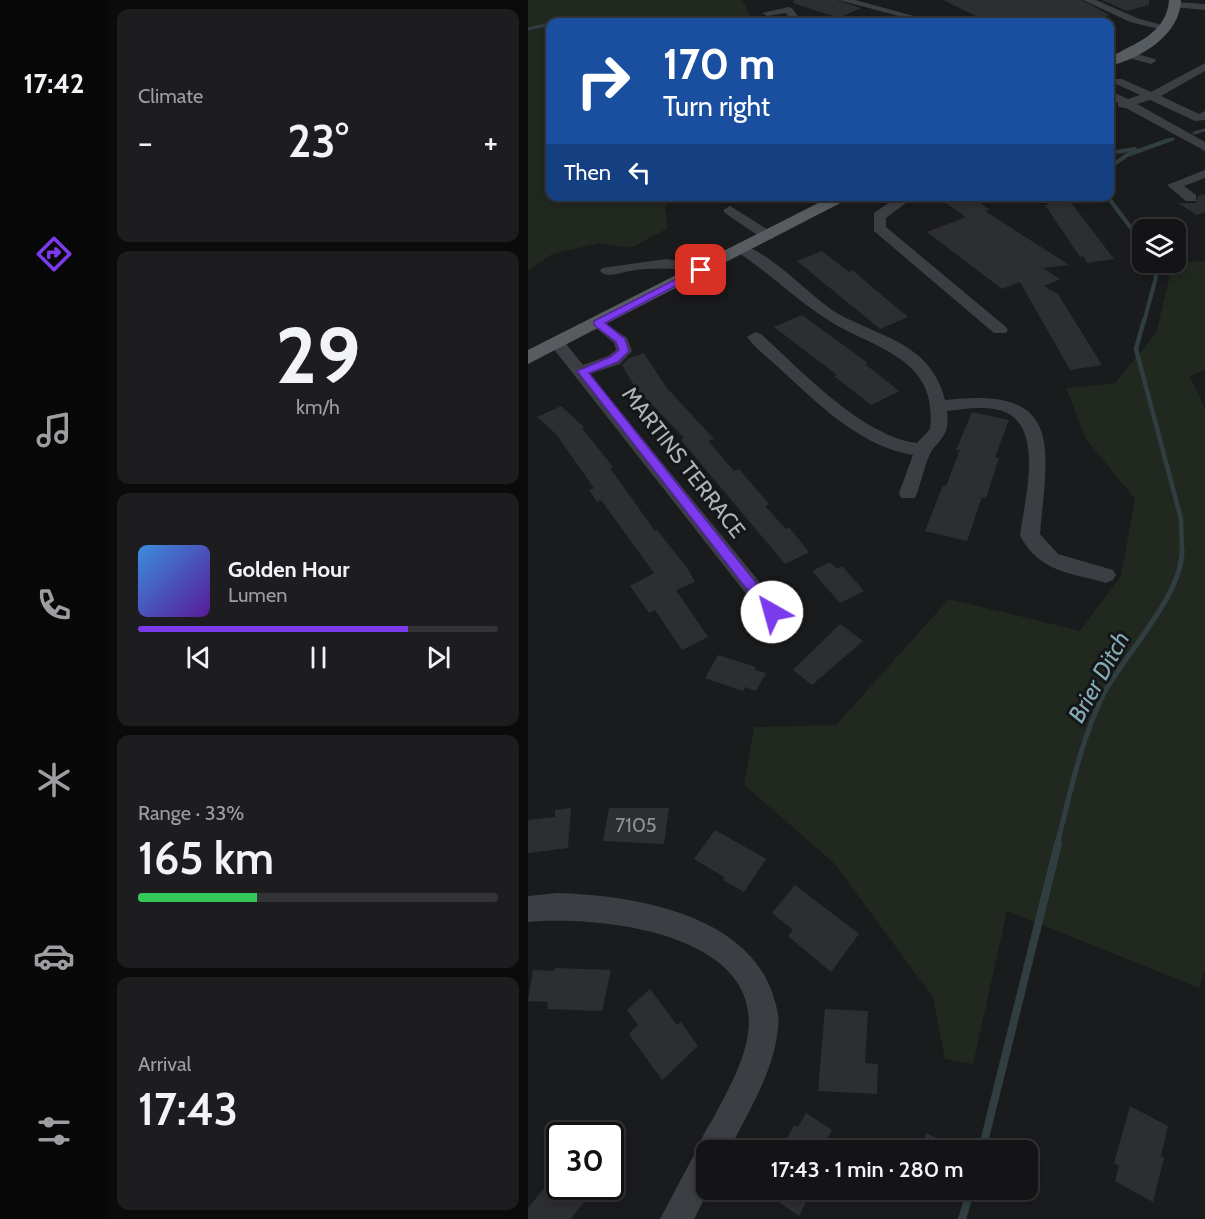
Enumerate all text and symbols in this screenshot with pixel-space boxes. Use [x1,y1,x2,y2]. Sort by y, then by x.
text: 170 m [663,38,775,90]
icon: right [564,42,642,120]
text: 17:42 [24,67,84,100]
text: Climate [138,84,203,108]
text: Turn right [663,90,770,123]
text: 23° [287,114,349,168]
text: − [138,122,153,162]
text: + [483,122,498,162]
icon: left [623,156,656,189]
text: Then [564,159,611,186]
map controls [1132,219,1186,273]
button: layers [1132,219,1186,273]
icon: directions [33,233,75,275]
pin [675,244,726,295]
icon: arrive [684,253,717,286]
text: 29 [275,308,361,403]
street label: MARTINS TERRACE [616,381,751,543]
text: km/h [296,395,340,419]
icon: music [33,409,75,451]
text: Golden Hour [228,556,349,583]
position arrow [740,580,804,644]
text: Lumen [228,583,287,607]
icon: phone [33,584,75,626]
water label: Brier Ditch [1062,626,1135,727]
icon: previous [182,641,215,674]
icon: pause [302,641,335,674]
icon: next [422,641,455,674]
icon: climate [33,759,75,801]
text: Range · 33% [138,801,244,825]
house number: 7105 [615,813,657,837]
text: 165 km [138,831,274,885]
icon: car [33,935,75,977]
text: Arrival [138,1052,191,1076]
text: 17:43 [138,1082,238,1136]
icon: filters [33,1110,75,1152]
speed limit sign: 30 [546,1122,624,1200]
text: 17:43 · 1 min · 280 m [771,1156,963,1183]

